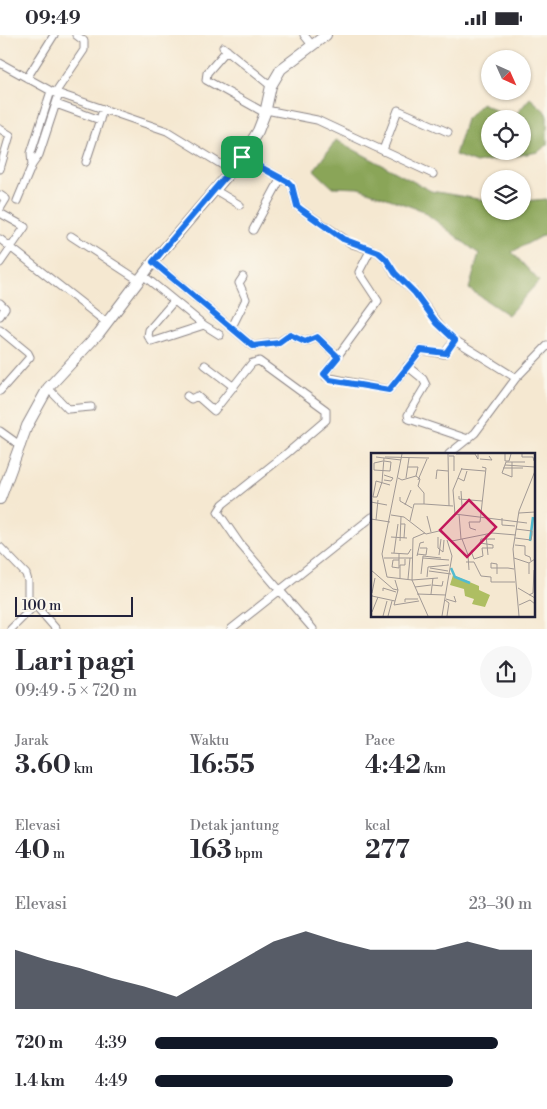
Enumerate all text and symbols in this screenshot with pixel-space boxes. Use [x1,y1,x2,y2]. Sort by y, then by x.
text: 09:49 [25,6,81,30]
north arrow [481,50,531,100]
map controls [481,50,531,220]
button: locate [481,110,531,160]
pin [221,136,263,178]
icon: arrive [228,143,256,171]
button: layers [481,170,531,220]
inset map [371,453,534,617]
scale bar [15,594,132,617]
text: 100 m [22,597,61,615]
text: Lari pagi [15,644,135,679]
button: share [480,646,532,698]
text: 09:49 · 5 × 720 m [15,681,137,701]
text: Jarak [15,732,48,750]
text: Waktu [190,732,229,750]
text: Pace [365,732,395,750]
text: 3.60 [15,750,71,781]
text: 16:55 [190,750,255,781]
text: 4:42 [365,750,421,781]
text: km [71,760,93,778]
text: /km [421,760,446,778]
text: Elevasi [15,817,61,835]
text: Detak jantung [190,817,279,835]
text: kcal [365,817,390,835]
text: 40 [15,835,50,866]
text: 163 [190,835,232,866]
text: 277 [365,835,410,866]
text: m [50,845,65,863]
text: bpm [232,845,263,863]
text: Elevasi [15,894,67,914]
text: 23–30 m [469,894,532,914]
text: 720 m [15,1033,63,1053]
text: 4:39 [95,1033,127,1053]
text: 1.4 km [15,1071,65,1091]
text: 4:49 [95,1071,127,1091]

